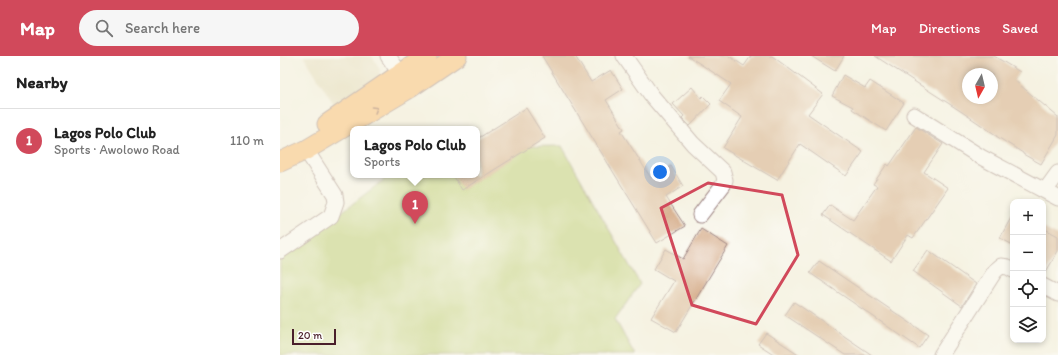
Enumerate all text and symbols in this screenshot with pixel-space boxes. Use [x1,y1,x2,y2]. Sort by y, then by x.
search box [79,10,359,46]
text: Map [20,17,55,40]
icon: search [93,17,115,39]
text: Search here [125,19,200,37]
text: Map [871,20,897,37]
text: Directions [919,20,980,37]
text: Saved [1002,20,1038,37]
north arrow [962,68,998,104]
text: Nearby [16,72,68,92]
one-way arrow [371,106,378,113]
text: Lagos Polo Club [54,124,156,142]
popup [350,126,480,178]
text: 1 [26,133,32,148]
text: 110 m [230,133,264,148]
text: Lagos Polo Club [364,136,466,154]
text: Sports · Awolowo Road [54,142,180,157]
text: Sports [364,154,400,169]
your location [650,162,670,182]
pin: 1 [402,191,428,224]
map controls [1010,199,1046,343]
button: + [1010,199,1046,235]
button: − [1010,235,1046,271]
button: locate [1010,271,1046,307]
button: layers [1010,307,1046,343]
scale bar [292,327,336,346]
text: 20 m [298,329,322,342]

